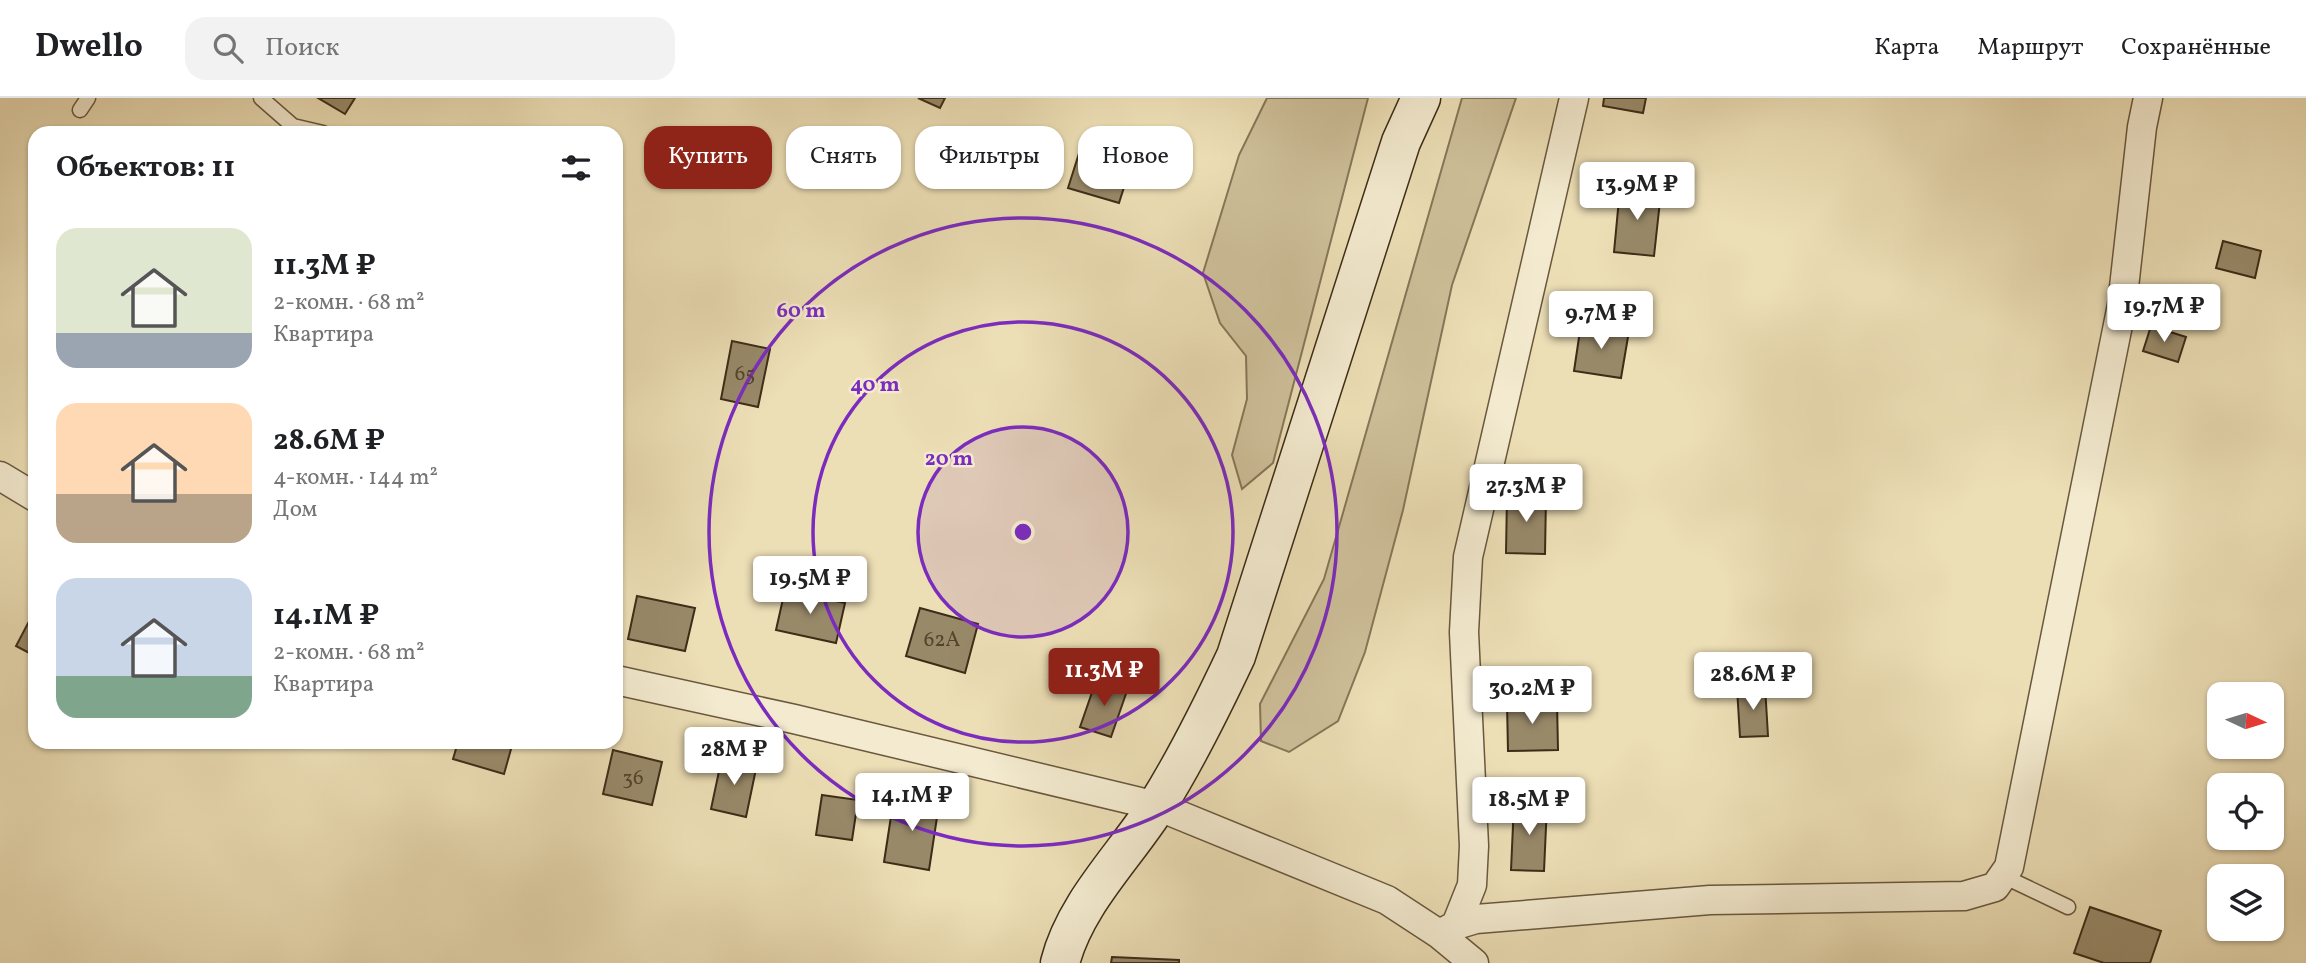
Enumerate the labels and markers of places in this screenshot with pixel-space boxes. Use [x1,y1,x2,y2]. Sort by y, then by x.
pin: 13.9M ₽ [1572,162,1702,222]
pin: 19.7M ₽ [2099,285,2229,344]
pin: 9.7M ₽ [1544,292,1658,351]
pin: 27.3M ₽ [1461,464,1591,524]
centre of rings [1011,520,1035,544]
pin: 19.5M ₽ [745,556,875,616]
pin: 11.3M ₽ [1039,648,1169,708]
pin: 28.6M ₽ [1688,652,1818,712]
pin: 30.2M ₽ [1467,666,1597,726]
pin: 28M ₽ [685,728,783,787]
pin: 14.1M ₽ [847,774,977,833]
pin: 18.5M ₽ [1464,778,1594,837]

